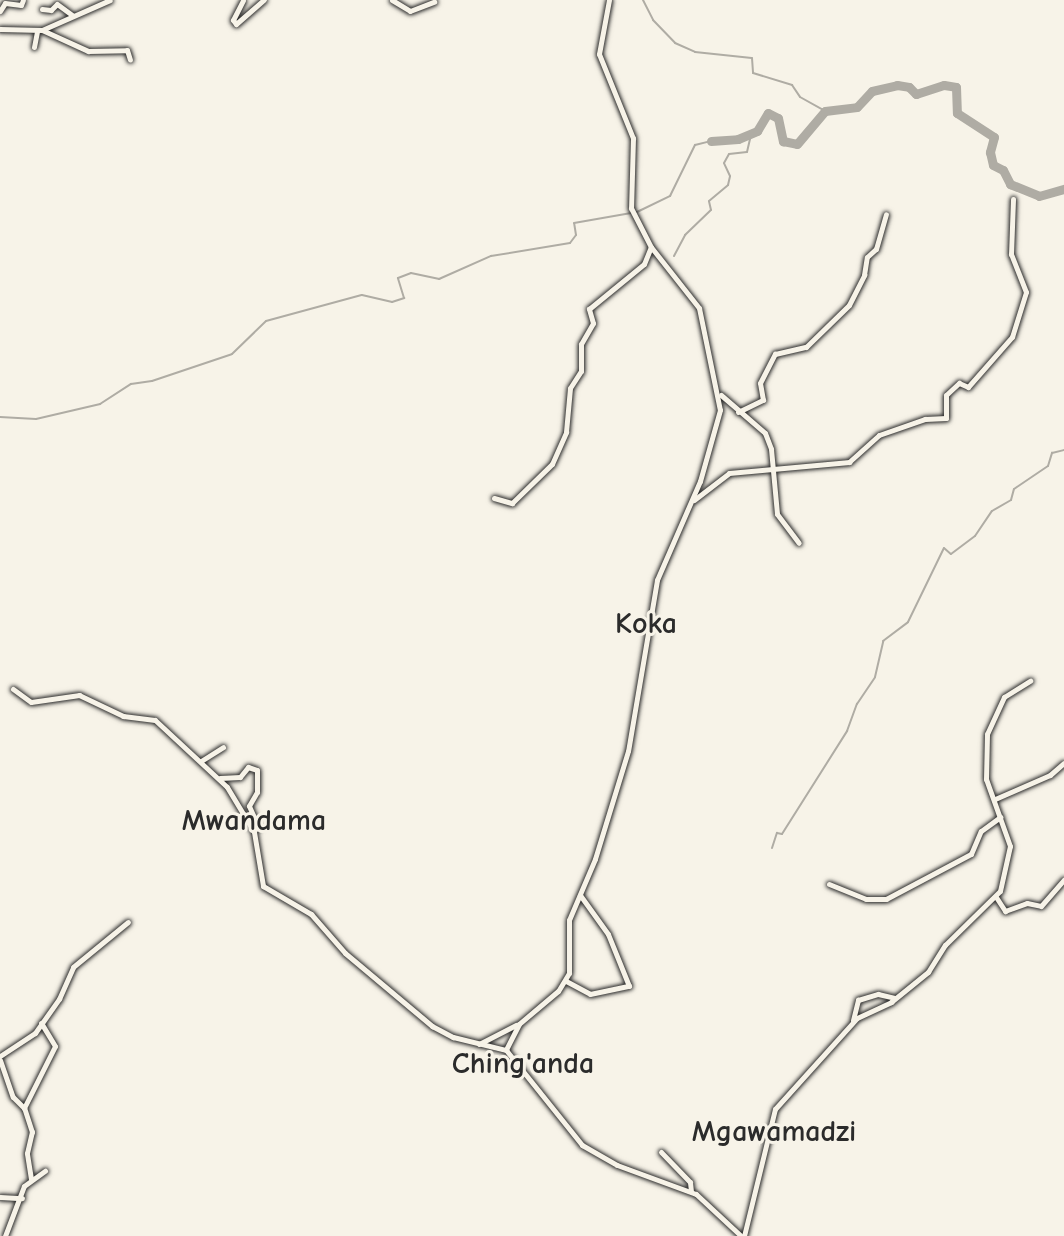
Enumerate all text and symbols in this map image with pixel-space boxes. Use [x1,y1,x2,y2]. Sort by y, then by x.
district label: Koka [615,606,677,642]
district label: Mwandama [182,803,326,839]
district label: Ching'anda [452,1046,594,1082]
district label: Mgawamadzi [692,1114,856,1150]

